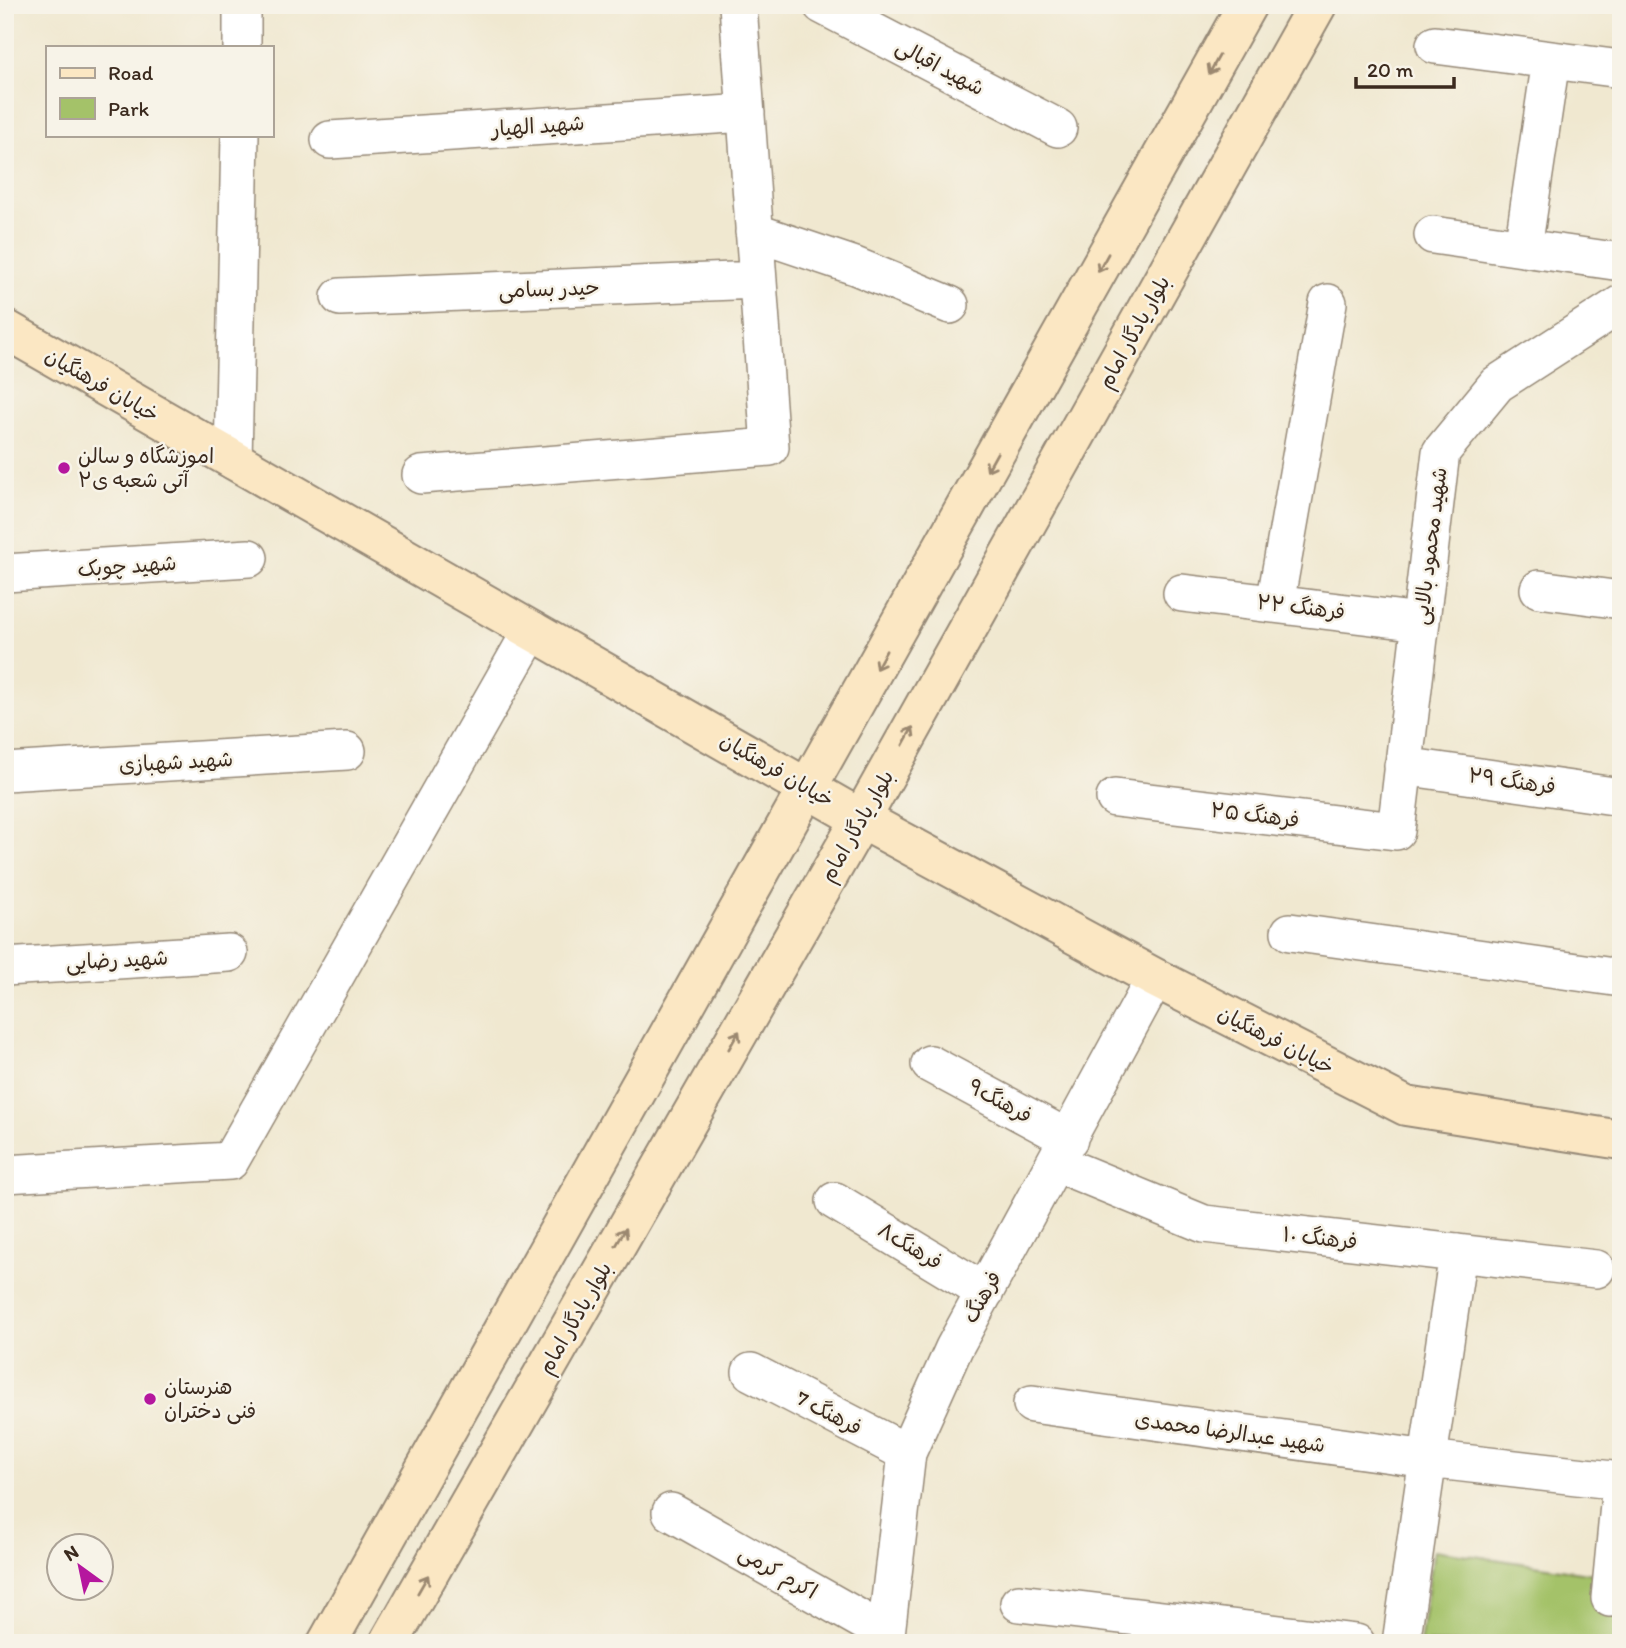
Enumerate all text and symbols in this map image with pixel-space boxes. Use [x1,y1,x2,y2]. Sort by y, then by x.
street label: شهید اقبالی [891,33,989,102]
legend [46,46,273,136]
scale bar [1356,46,1454,90]
one-way arrow [1207,54,1221,74]
text: 20 m [1367,57,1414,82]
text: Road [108,60,154,85]
text: Park [108,96,150,121]
street label: شهید الهیار [489,110,585,141]
one-way arrow [1096,253,1110,273]
street label: بلوار یادگار امام [1092,271,1178,395]
street label: حیدر بسامی [498,274,600,305]
street label: خیابان فرهنگیان [41,342,163,428]
place label: اموزشگاه و سالن آتی شعبه ی۲ [78,443,214,494]
one-way arrow [985,451,998,472]
marker: اموزشگاه و سالن آتی شعبه ی۲ [56,460,72,476]
street label: شهید محمود بالایی [1407,466,1454,626]
street label: شهید چوبک [77,550,177,582]
street label: فرهنگ ۲۲ [1255,589,1347,624]
one-way arrow [874,650,888,670]
one-way arrow [902,726,915,747]
street label: خیابان فرهنگیان [716,727,838,813]
street label: شهید شهبازی [118,746,234,778]
street label: فرهنگ ۲۹ [1467,762,1557,799]
street label: بلوار یادگار امام [814,765,902,888]
street label: فرهنگ ۲۵ [1209,797,1301,832]
street label: شهید رضایی [65,944,169,977]
street label: خیابان فرهنگیان [1214,1000,1338,1080]
one-way arrow [728,1030,741,1051]
street label: فرهنگ۹ [964,1073,1036,1128]
street label: فرهنگ۸ [874,1217,947,1274]
street label: فرهنگ ۱۰ [1281,1221,1359,1254]
one-way arrow [614,1228,628,1248]
street label: بلوار یادگار امام [532,1257,620,1380]
street label: فرهنگ [957,1266,1006,1327]
place label: هنرستان فنی دختران [164,1374,256,1425]
street label: فرهنگ 7 [792,1385,866,1440]
marker: هنرستان فنی دختران [142,1391,158,1407]
street label: شهید عبدالرضا محمدی [1133,1406,1327,1458]
north arrow [46,1532,116,1602]
street label: اکرم کرمی [733,1539,822,1607]
text: N [59,1540,83,1566]
one-way arrow [416,1574,430,1594]

